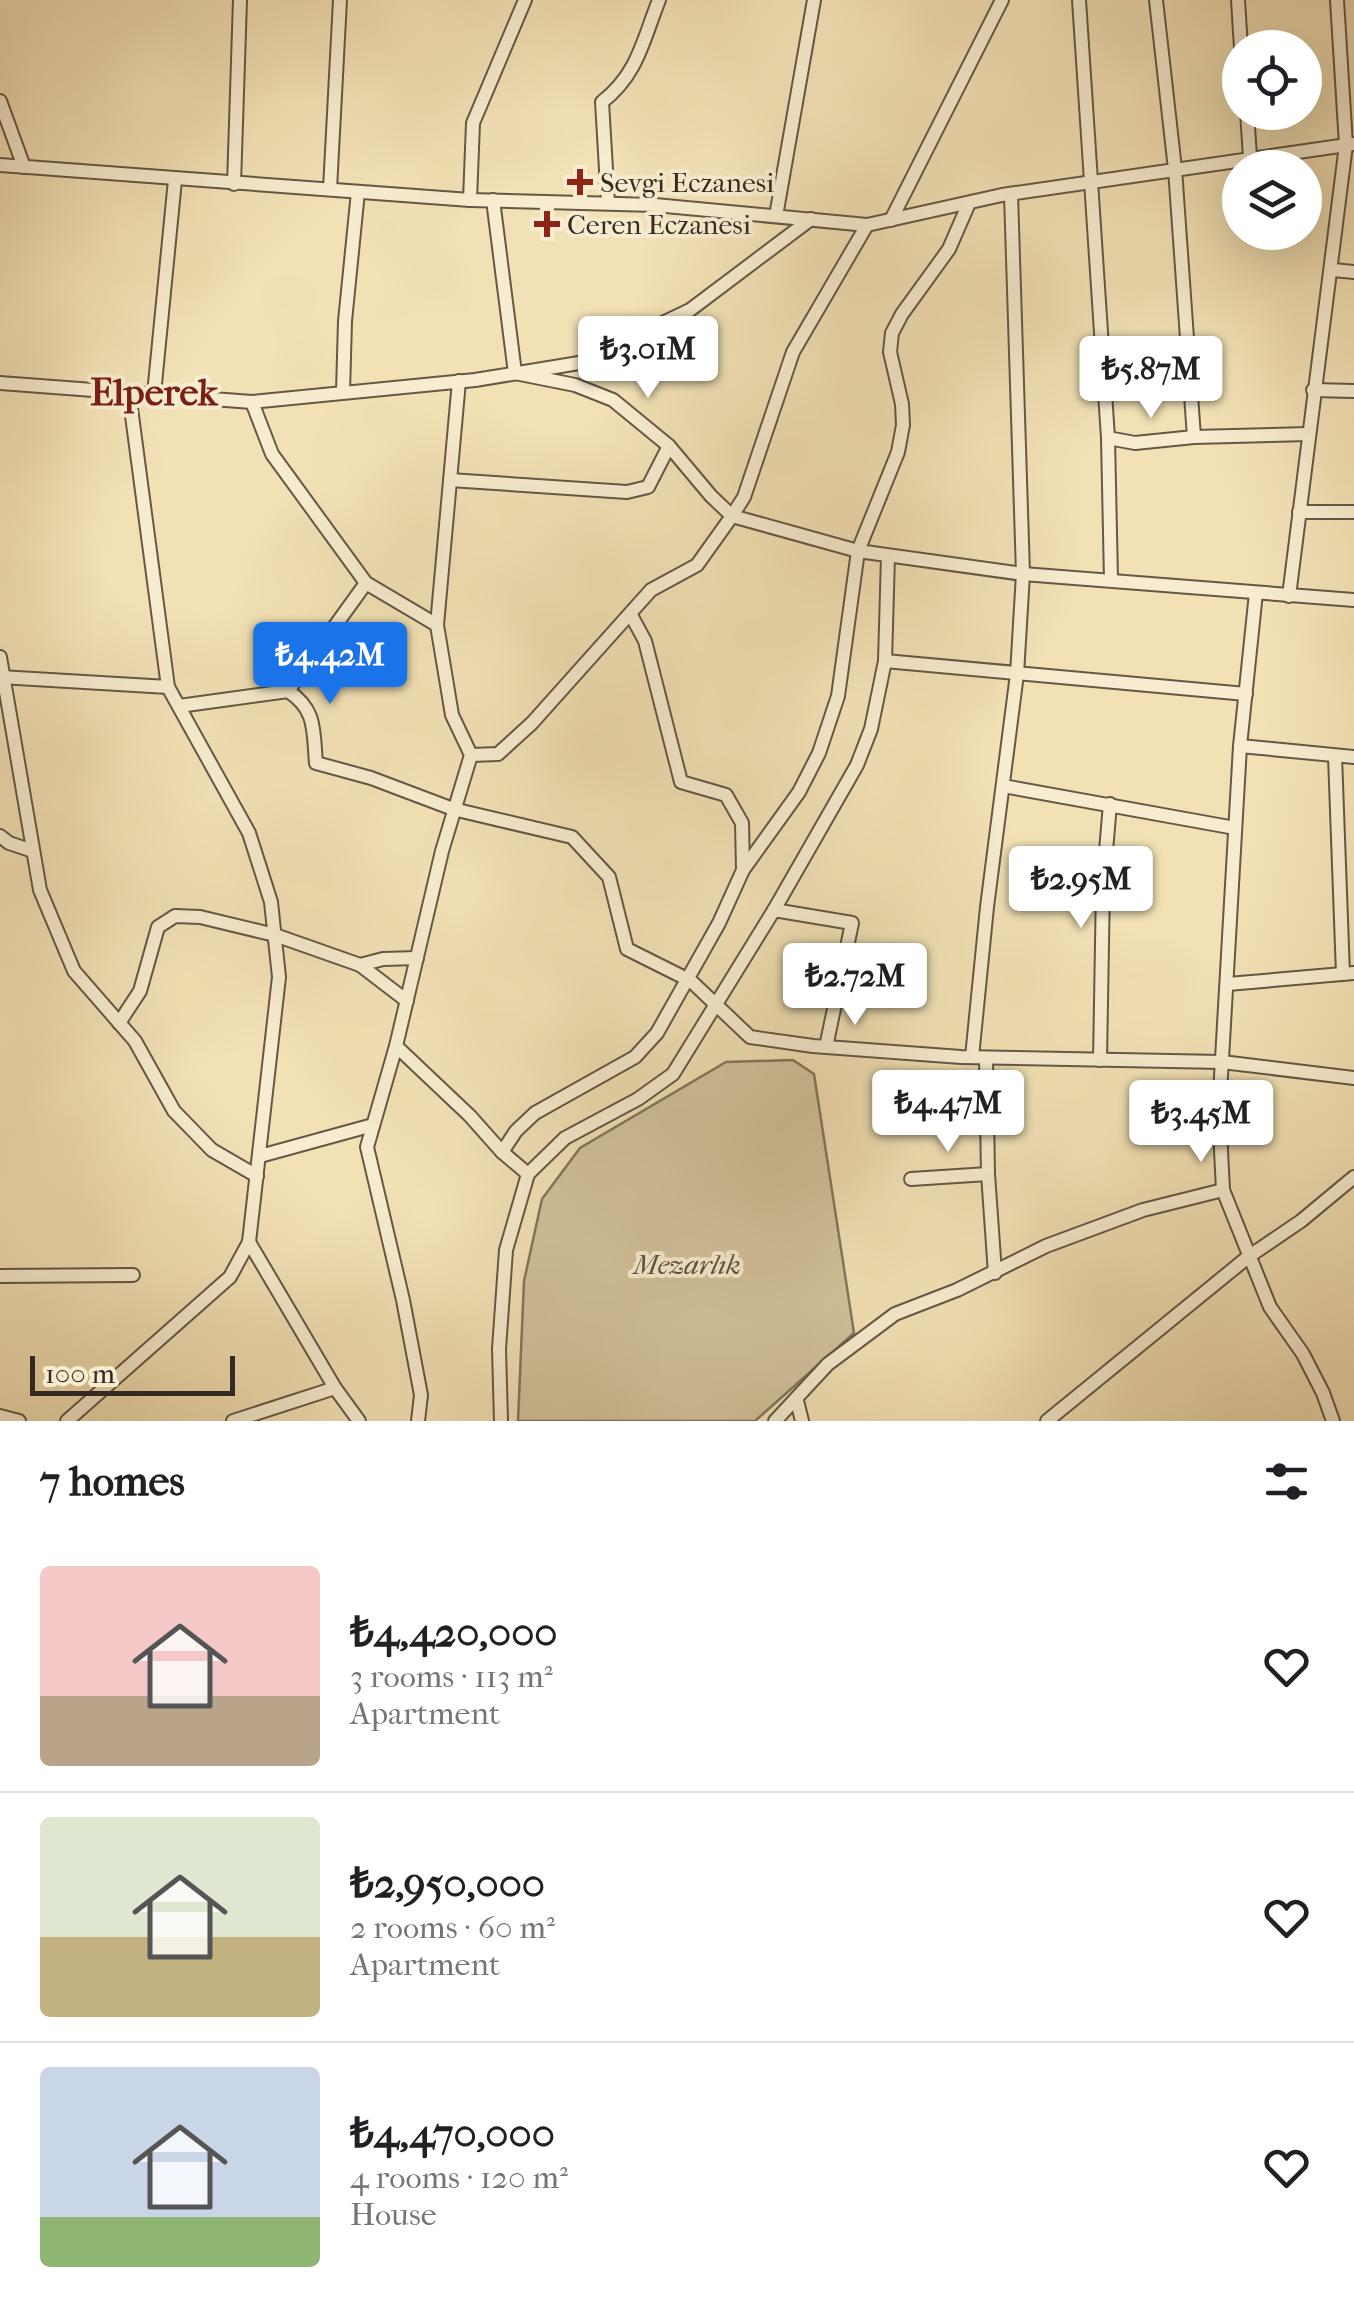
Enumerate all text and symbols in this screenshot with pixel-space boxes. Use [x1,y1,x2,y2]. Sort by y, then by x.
map controls [1222,30,1322,250]
button: locate [1222,30,1322,130]
button: layers [1222,150,1322,250]
place label: Sevgi Eczanesi [600,166,774,199]
marker: Sevgi Eczanesi [569,171,591,193]
place label: Ceren Eczanesi [567,208,751,241]
marker: Ceren Eczanesi [536,213,558,235]
pin: ₺3.01M [567,316,729,401]
text: ₺3.01M [600,330,696,367]
pin: ₺5.87M [1070,336,1232,421]
text: ₺5.87M [1101,350,1201,387]
district label: Elperek [90,370,219,415]
pin: ₺4.42M [249,622,411,707]
text: ₺4.42M [275,636,385,673]
pin: ₺2.95M [1000,846,1162,931]
text: ₺2.95M [1031,860,1131,897]
pin: ₺2.72M [774,943,936,1028]
text: ₺2.72M [805,957,905,994]
pin: ₺4.47M [867,1070,1029,1155]
pin: ₺3.45M [1120,1080,1282,1165]
text: ₺4.47M [894,1084,1002,1121]
text: ₺3.45M [1151,1094,1251,1131]
park label: Mezarlık [631,1248,741,1281]
scale bar [30,1351,235,1396]
text: 100 m [45,1357,115,1390]
icon: filters [1259,1454,1314,1509]
text: 7 homes [40,1457,185,1506]
icon: home [120,1606,240,1726]
text: ₺4,420,000 [350,1608,558,1657]
icon: heart [1259,1639,1314,1694]
text: 3 rooms · 113 m² [350,1658,553,1695]
text: Apartment [350,1695,500,1732]
icon: home [120,1857,240,1977]
text: ₺2,950,000 [350,1859,545,1908]
icon: heart [1259,1890,1314,1945]
text: 2 rooms · 60 m² [350,1909,555,1946]
text: Apartment [350,1946,500,1983]
icon: home [120,2107,240,2227]
text: ₺4,470,000 [350,2109,555,2158]
icon: heart [1259,2140,1314,2195]
text: 4 rooms · 120 m² [350,2159,568,2196]
text: House [350,2196,437,2233]

